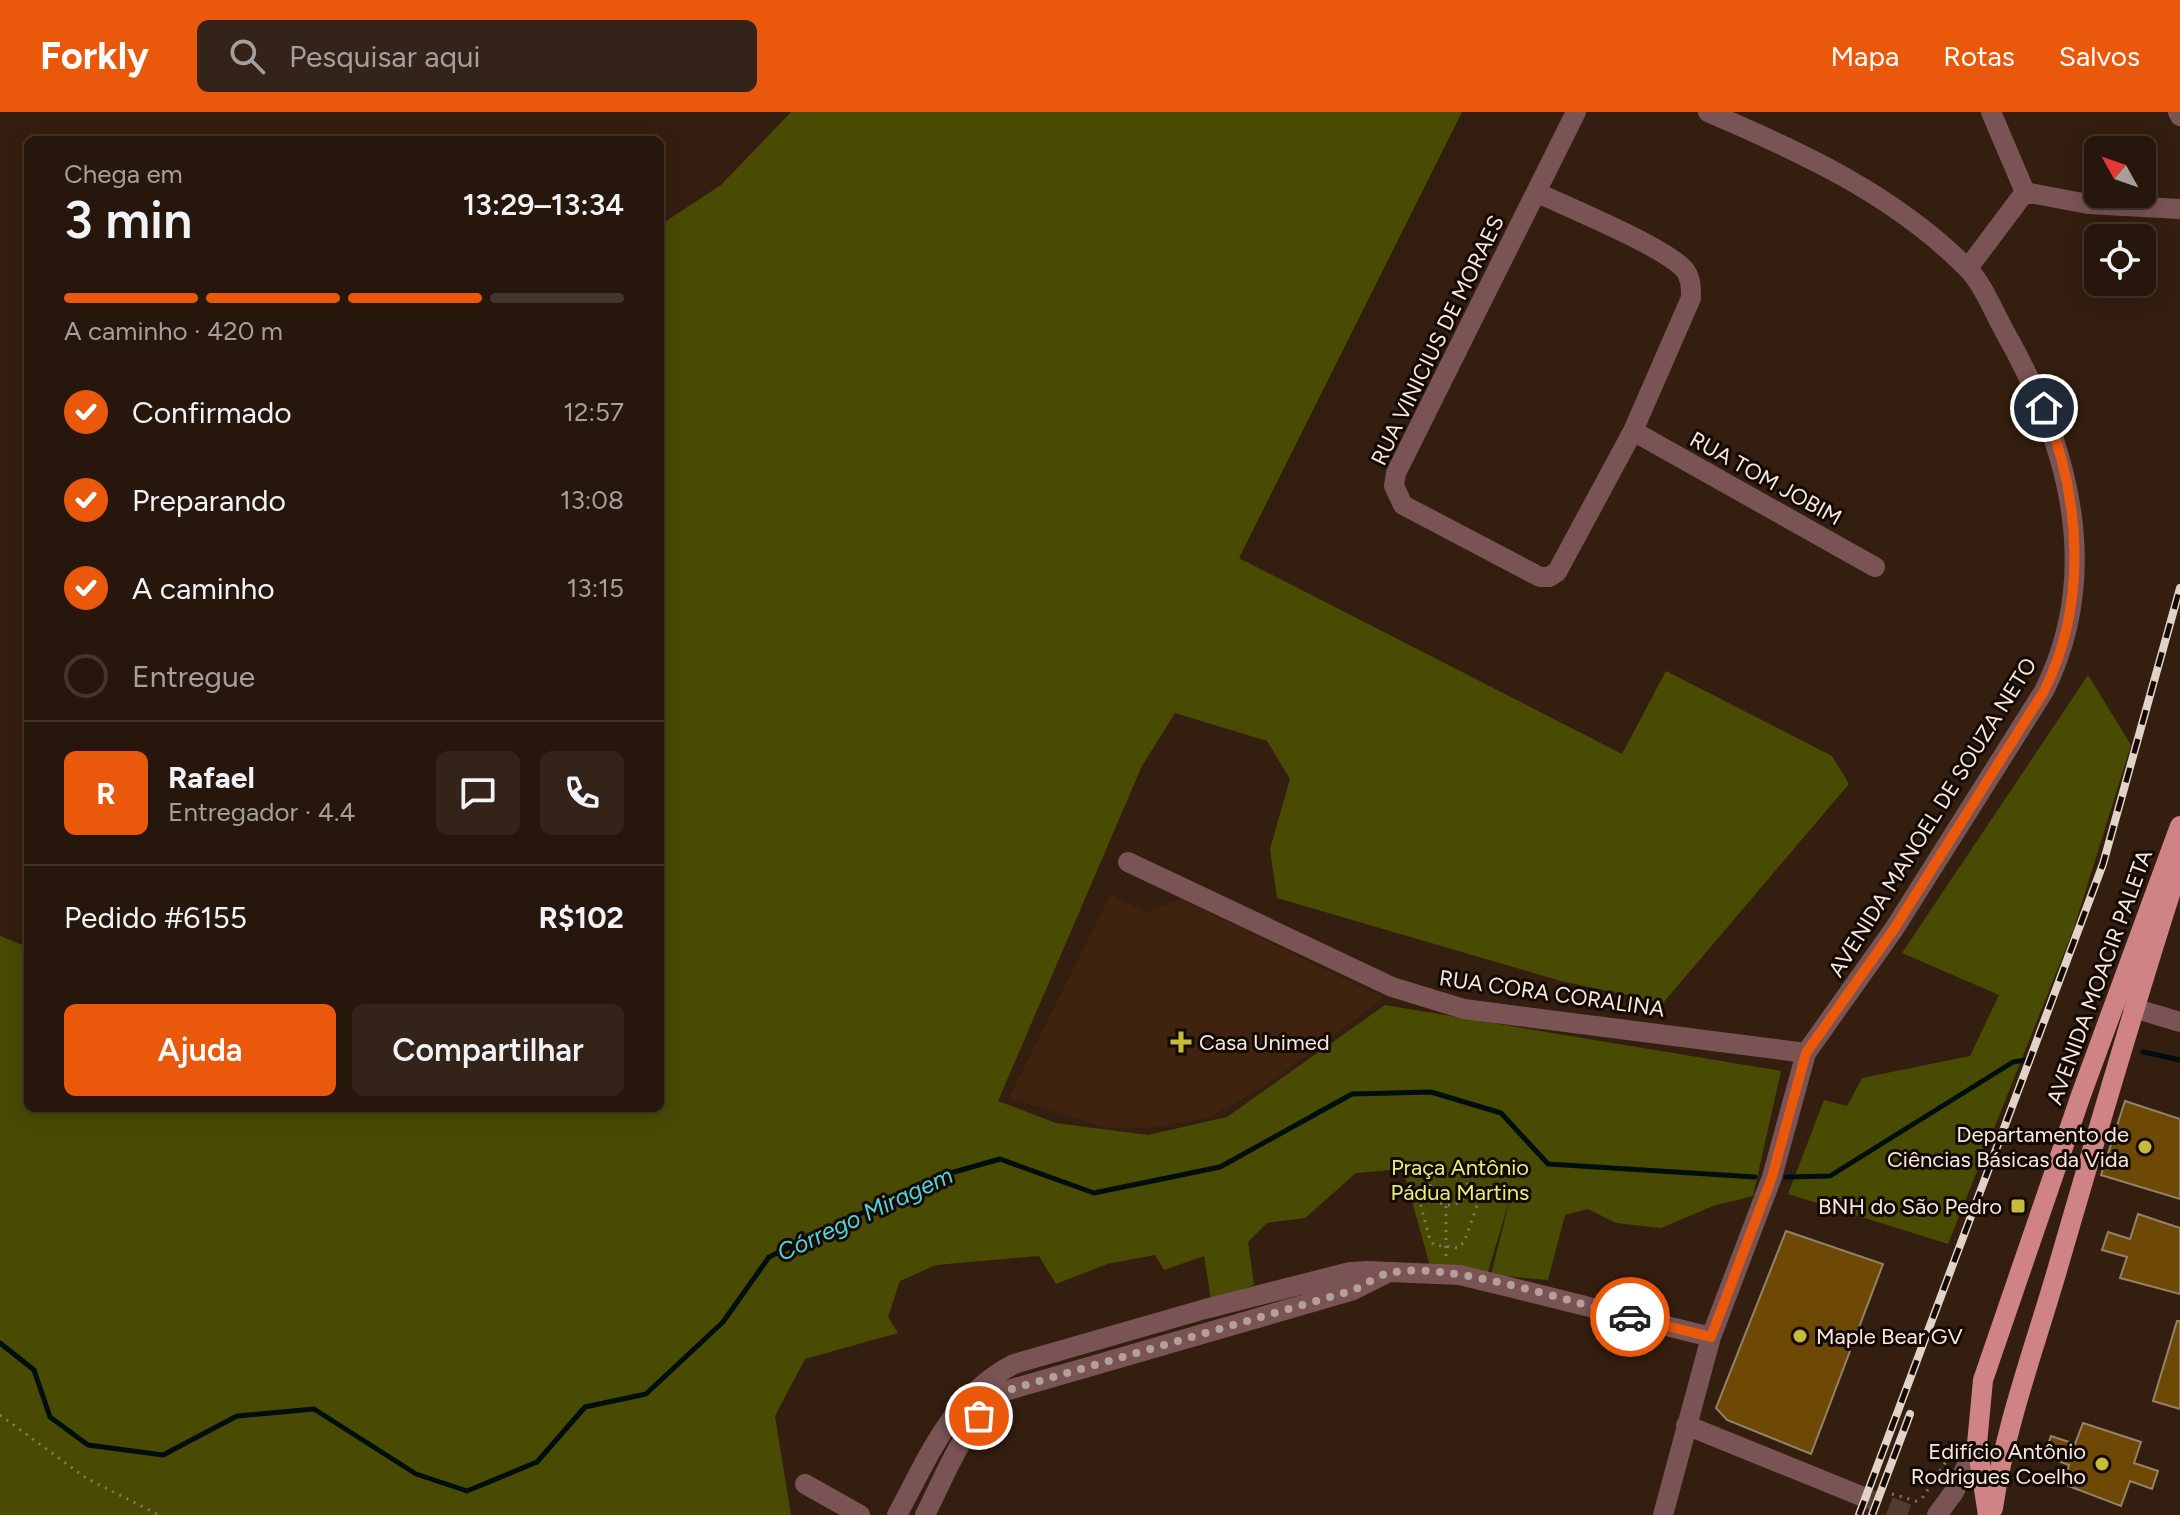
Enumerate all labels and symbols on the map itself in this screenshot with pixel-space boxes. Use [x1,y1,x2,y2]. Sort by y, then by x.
north arrow [2084,136,2156,208]
street label: RUA VINICIUS DE MORAES [1365,211,1510,470]
pin [2010,374,2078,442]
street label: RUA TOM JOBIM [1685,426,1846,531]
street label: AVENIDA MANOEL DE SOUZA NETO [1823,653,2042,982]
street label: AVENIDA MOACIR PALETA [2041,846,2158,1108]
street label: RUA CORA CORALINA [1437,964,1667,1023]
place label: Casa Unimed [1199,1029,1330,1056]
marker: Casa Unimed [1170,1031,1192,1053]
place label: Departamento de Ciências Básicas da Vida [1887,1121,2129,1173]
marker: Departamento de Ciências Básicas da Vida [2136,1138,2154,1156]
park label: Praça Antônio Pádua Martins [1391,1154,1529,1206]
water label: Córrego Miragem [772,1160,957,1267]
place label: BNH do São Pedro [1818,1193,2002,1220]
marker: BNH do São Pedro [2009,1197,2027,1215]
courier [1590,1277,1670,1357]
place label: Maple Bear GV [1816,1323,1963,1350]
marker: Maple Bear GV [1791,1327,1809,1345]
pin [945,1382,1013,1450]
place label: Edifício Antônio Rodrigues Coelho [1911,1438,2086,1490]
marker: Edifício Antônio Rodrigues Coelho [2093,1455,2111,1473]

